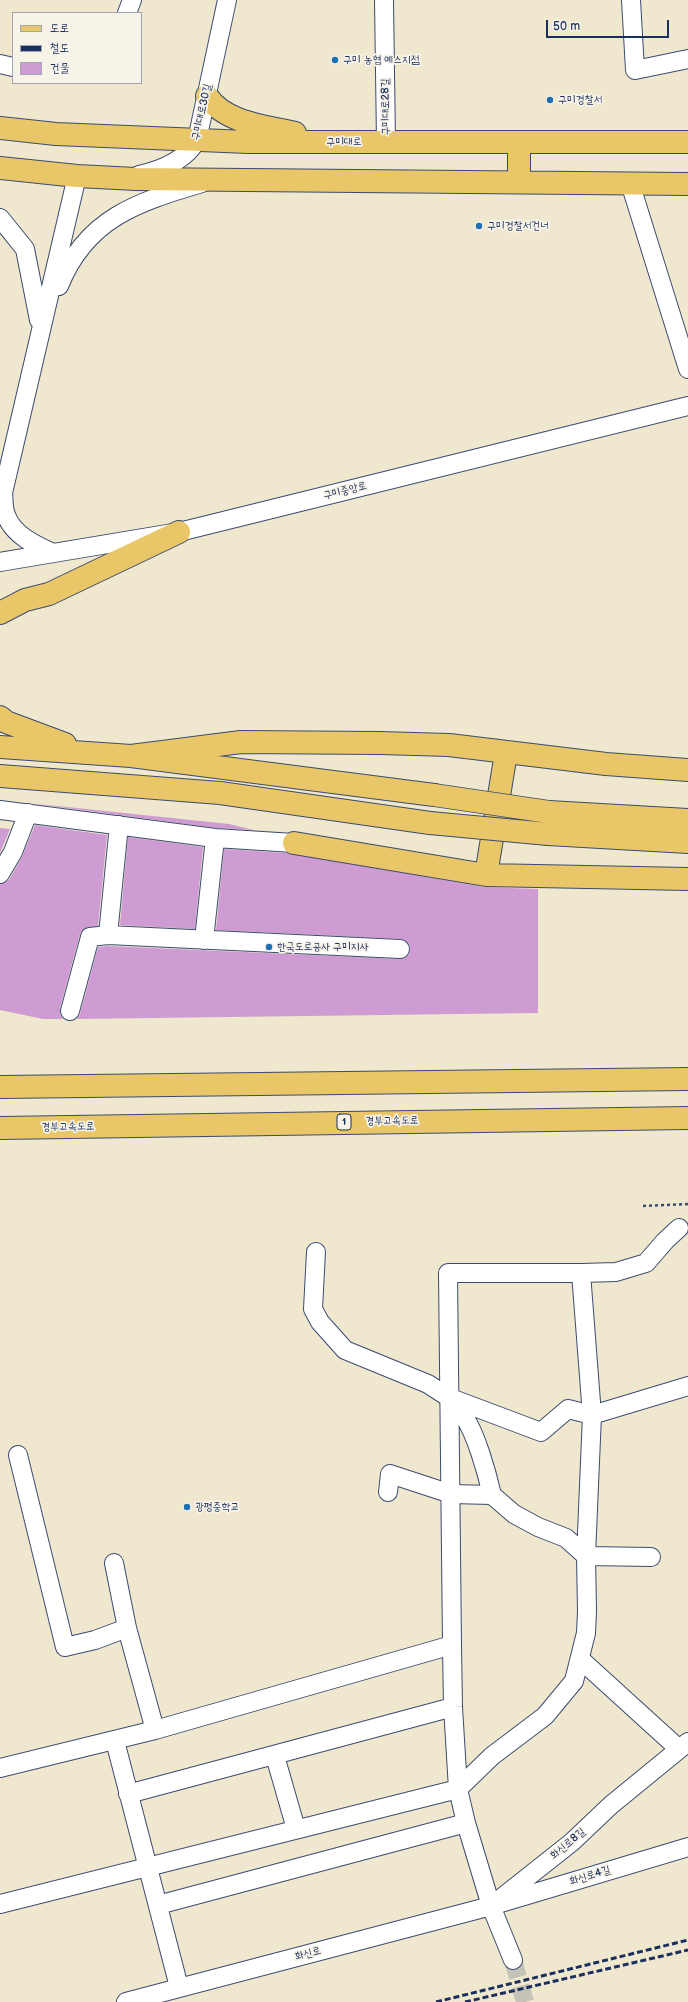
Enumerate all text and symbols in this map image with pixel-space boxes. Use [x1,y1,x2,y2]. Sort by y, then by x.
legend [12,12,142,84]
scale bar [548,12,671,38]
text: 50 m [553,19,580,34]
text: 도로 [50,21,69,36]
text: 철도 [50,41,69,56]
place label: 구미 농협 예스지점 [343,53,420,67]
marker: 구미 농협 예스지점 [330,55,340,65]
text: 건물 [50,61,69,76]
street label: 구미대로28길 [379,78,393,136]
street label: 구미대로30길 [189,83,215,141]
place label: 구미경찰서 [558,93,602,107]
marker: 구미경찰서 [545,95,555,105]
street label: 구미대로 [326,135,362,149]
place label: 구미경찰서건너 [487,219,549,233]
marker: 구미경찰서건너 [474,221,484,231]
street label: 구미중앙로 [322,479,368,503]
place label: 한국도로공사 구미지사 [277,940,368,954]
marker: 한국도로공사 구미지사 [264,942,274,952]
road number: 1 [337,1114,351,1130]
street label: 경부고속도로 [365,1114,419,1128]
street label: 경부고속도로 [41,1120,95,1134]
place label: 광평중학교 [195,1500,239,1514]
marker: 광평중학교 [182,1502,192,1512]
street label: 화신로8길 [548,1826,588,1862]
street label: 화신로4길 [568,1864,612,1888]
street label: 화신로 [293,1944,323,1964]

